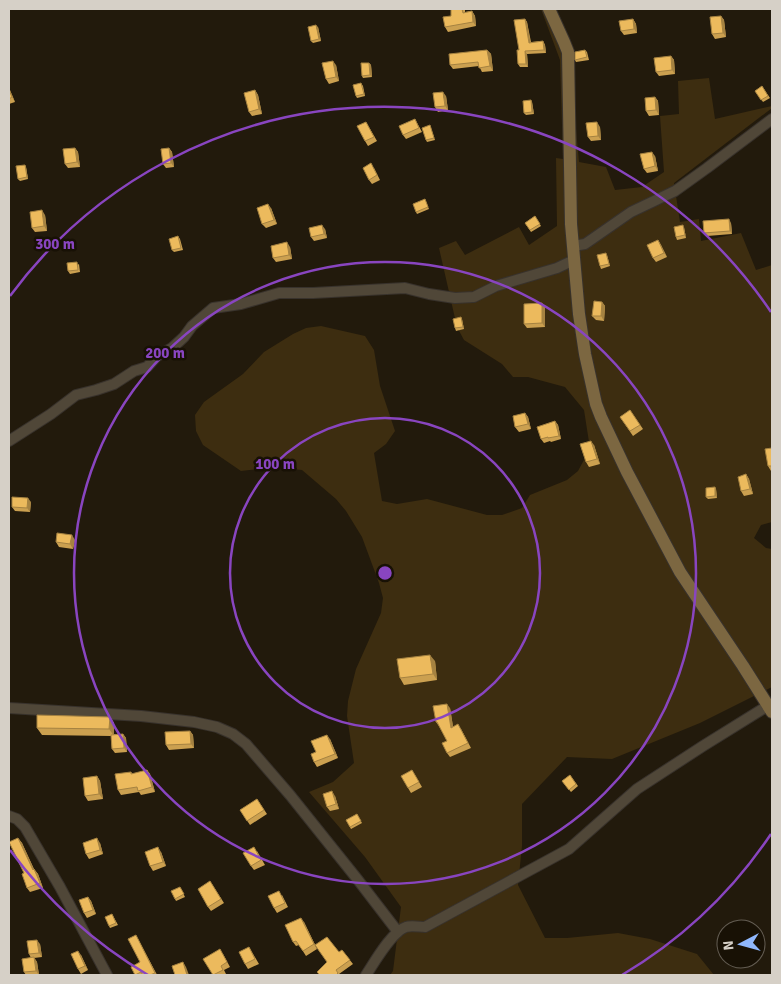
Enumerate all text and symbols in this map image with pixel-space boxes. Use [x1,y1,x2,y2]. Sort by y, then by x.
text: 300 m [35,235,75,253]
text: 200 m [145,344,185,362]
text: 100 m [255,455,295,473]
centre of rings [376,564,394,582]
north arrow [716,919,766,969]
text: N [720,940,738,951]

